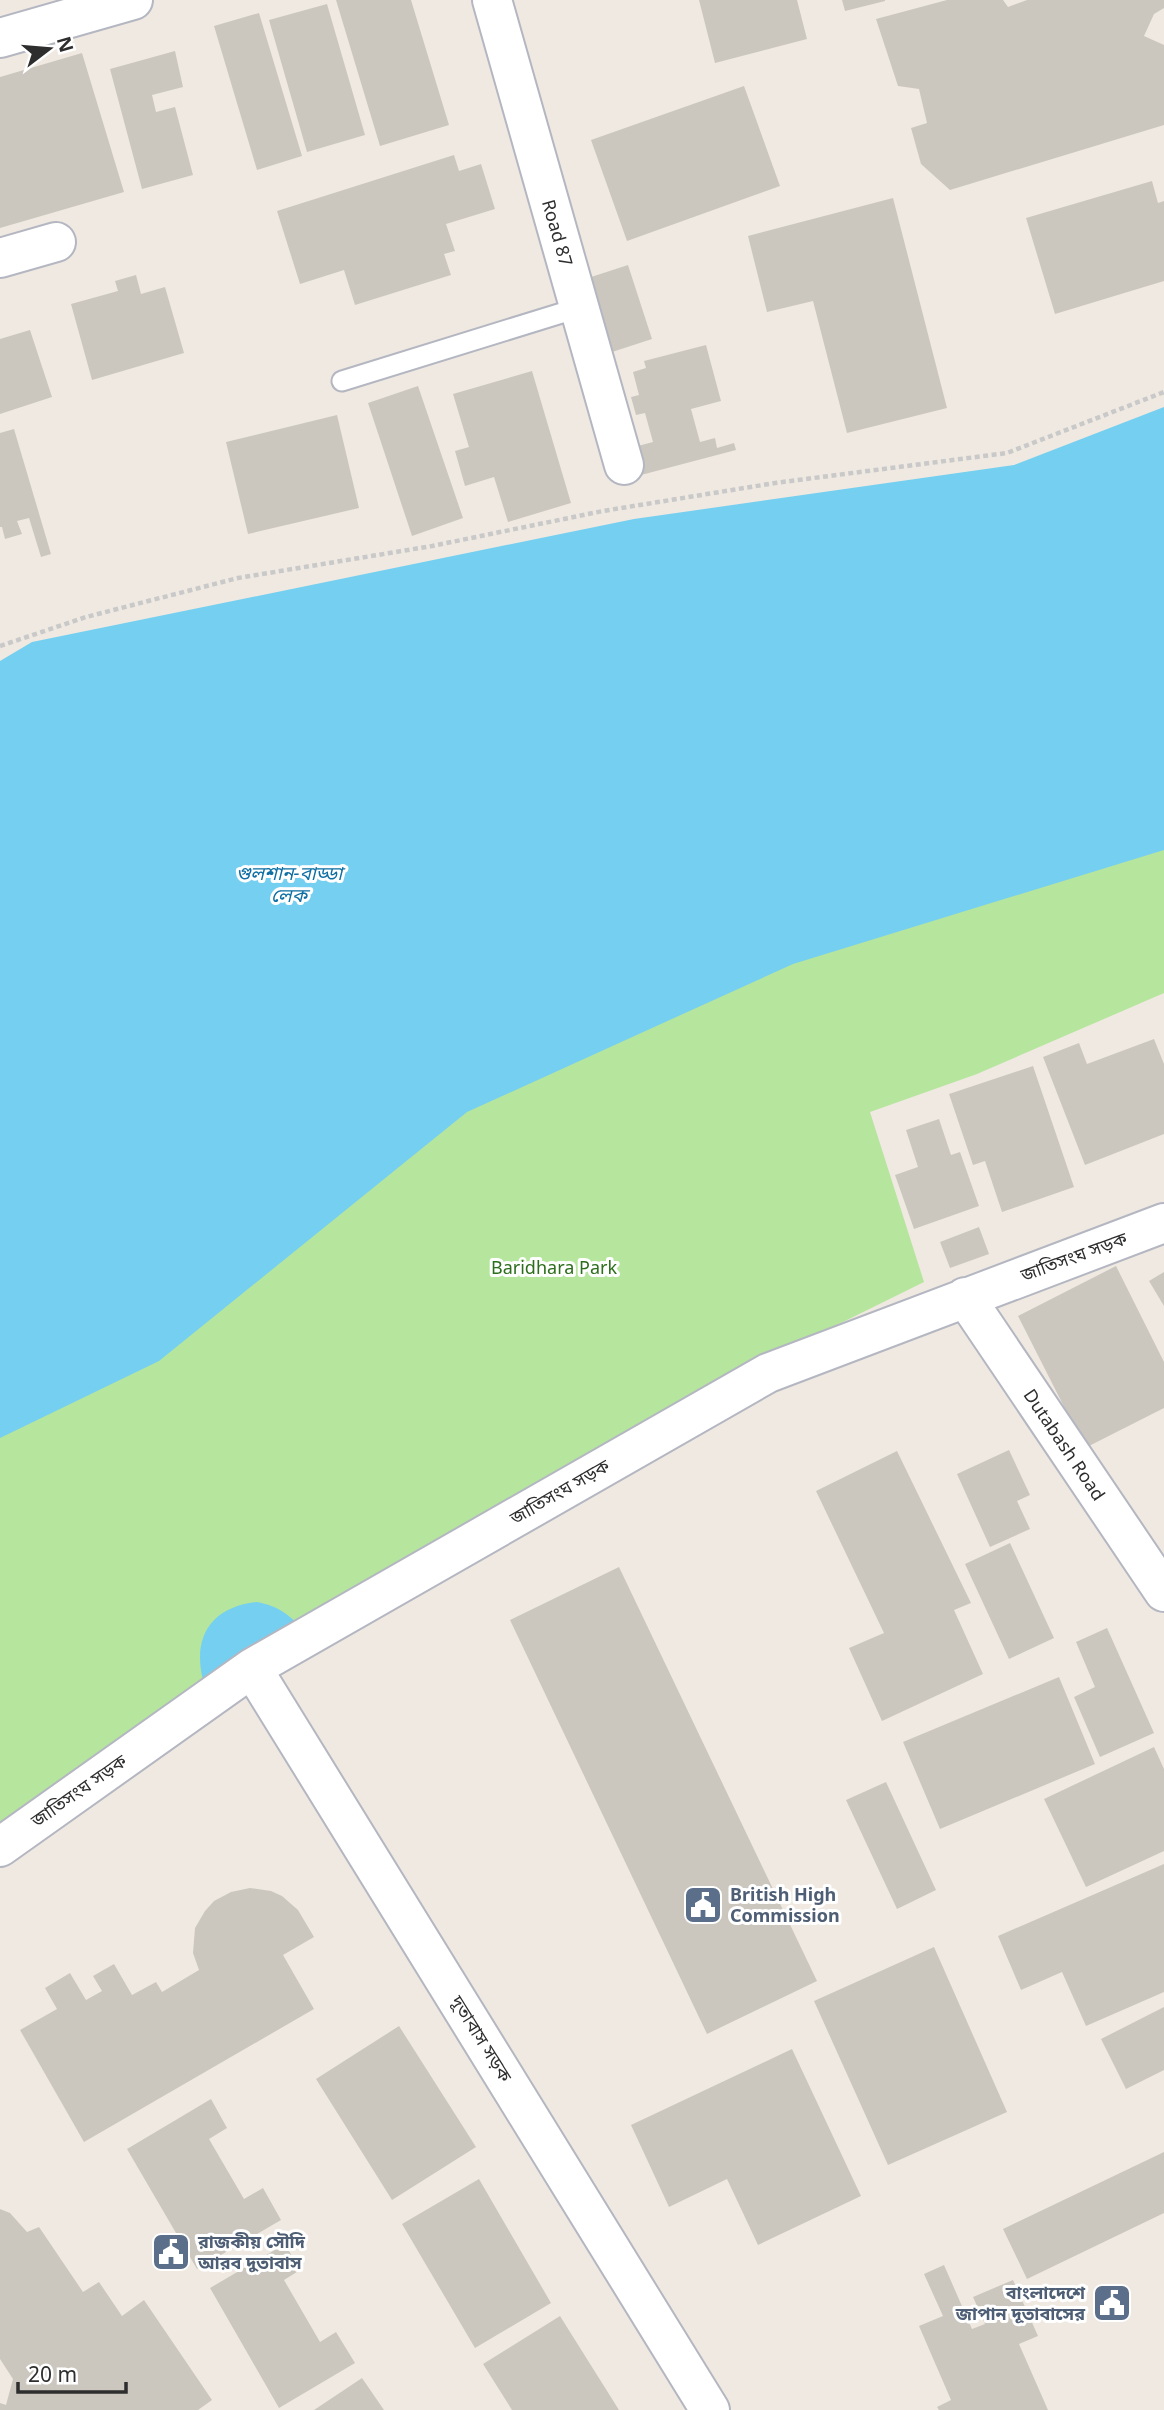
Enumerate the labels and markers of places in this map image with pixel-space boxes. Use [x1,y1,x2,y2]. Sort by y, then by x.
place label: British High Commission [730,1882,840,1927]
public building icon: British High Commission [682,1884,724,1926]
place label: রাজকীয় সৌদি আরব দুতাবাস [197,2229,306,2274]
public building icon: রাজকীয় সৌদি আরব দুতাবাস [150,2231,192,2273]
place label: বাংলাদেশে জাপান দূতাবাসের [955,2280,1086,2325]
public building icon: বাংলাদেশে জাপান দূতাবাসের [1091,2282,1133,2324]

